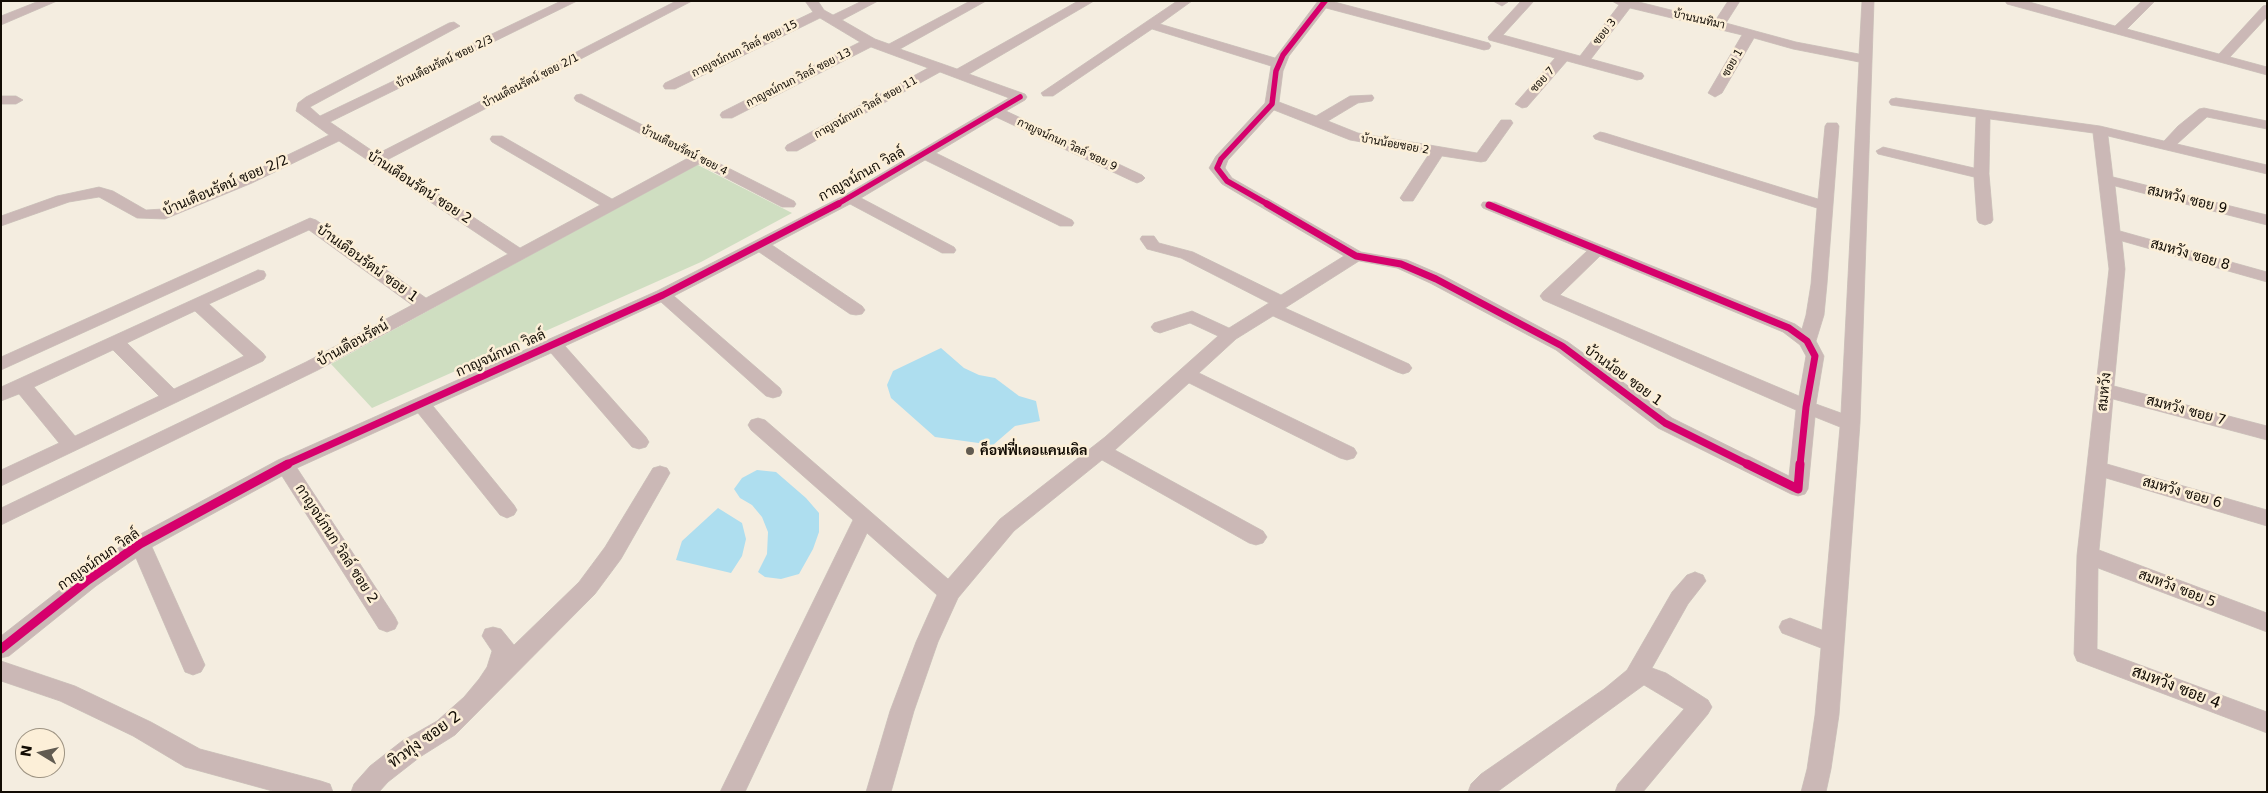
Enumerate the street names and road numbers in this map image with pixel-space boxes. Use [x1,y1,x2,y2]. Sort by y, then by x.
street label: บ้านนนทิมา [1672,8,1726,32]
street label: ซอย 3 [1591,16,1619,48]
street label: กาญจน์กนก วิลล์ ซอย 15 [690,18,800,80]
street label: บ้านเดือนรัตน์ ซอย 2/3 [394,33,496,91]
street label: กาญจน์กนก วิลล์ ซอย 13 [744,46,854,110]
street label: ซอย 1 [1720,47,1746,79]
street label: บ้านเดือนรัตน์ ซอย 2/1 [481,51,581,111]
street label: ซอย 7 [1528,64,1558,96]
street label: กาญจน์กนก วิลล์ ซอย 11 [812,74,920,142]
street label: กาญจน์กนก วิลล์ ซอย 9 [1015,116,1119,174]
street label: บ้านเดือนรัตน์ ซอย 4 [639,123,729,179]
street label: บ้านน้อยซอย 2 [1360,132,1430,158]
street label: กาญจน์กนก วิลล์ [816,144,908,206]
street label: บ้านเดือนรัตน์ ซอย 2 [364,148,474,228]
street label: บ้านเดือนรัตน์ ซอย 2/2 [161,152,291,220]
street label: สมหวัง ซอย 9 [2145,182,2229,218]
street label: บ้านเดือนรัตน์ ซอย 1 [313,222,421,306]
street label: สมหวัง ซอย 8 [2148,236,2232,274]
street label: บ้านเดือนรัตน์ [315,318,391,370]
street label: กาญจน์กนก วิลล์ [454,327,548,381]
street label: บ้านน้อย ซอย 1 [1581,342,1665,410]
street label: สมหวัง [2095,372,2115,412]
street label: สมหวัง ซอย 7 [2144,392,2228,430]
street label: สมหวัง ซอย 6 [2140,474,2224,512]
street label: กาญจน์กนก วิลล์ ซอย 2 [291,481,381,607]
street label: กาญจน์กนก วิลล์ [55,526,143,594]
street label: สมหวัง ซอย 5 [2136,567,2218,611]
street label: สมหวัง ซอย 4 [2129,662,2223,714]
street label: ทิวทุ่ง ซอย 2 [385,707,465,773]

